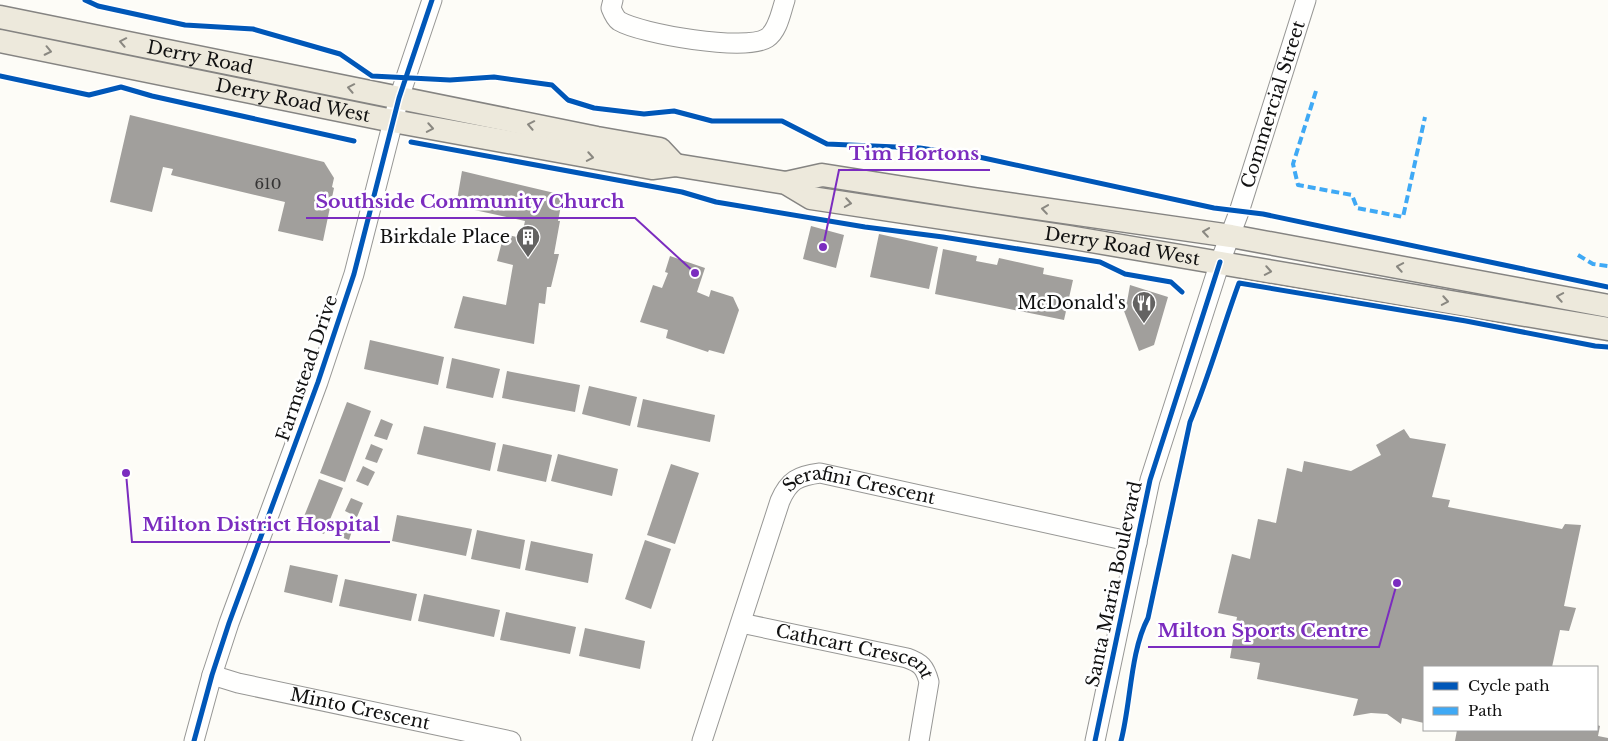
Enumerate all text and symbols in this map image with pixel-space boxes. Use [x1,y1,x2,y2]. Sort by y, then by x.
street label: Commercial Street [1236,18,1310,191]
street label: Derry Road [145,36,255,79]
one-way arrow [119,37,128,47]
one-way arrow [43,45,52,56]
street label: Derry Road West [214,74,372,127]
one-way arrow [347,83,356,94]
one-way arrow [526,120,535,130]
one-way arrow [426,122,434,133]
callout: Tim Hortons [839,136,990,170]
text: Tim Hortons [849,142,979,165]
one-way arrow [586,151,594,161]
house number: 610 [254,174,282,193]
callout: Southside Community Church [306,184,635,218]
text: Southside Community Church [315,190,625,213]
one-way arrow [844,197,852,208]
one-way arrow [1041,204,1049,215]
street label: Derry Road West [1043,223,1202,270]
building icon: Birkdale Place [515,224,541,258]
place label: Birkdale Place [379,226,510,248]
one-way arrow [1202,228,1210,238]
one-way arrow [1396,263,1405,273]
one-way arrow [1264,265,1272,275]
restaurant icon: McDonald's [1131,290,1157,324]
street label: Farmstead Drive [272,292,342,444]
place label: McDonald's [1017,292,1126,314]
one-way arrow [1556,292,1564,302]
one-way arrow [1441,295,1450,305]
street label: Serafini Crescent [778,462,938,509]
street label: Santa Maria Boulevard [1081,479,1147,689]
callout: Milton District Hospital [132,508,390,542]
text: Milton District Hospital [142,513,380,536]
callout: Milton Sports Centre [1148,613,1379,647]
text: Milton Sports Centre [1157,619,1369,642]
street label: Cathcart Crescent [774,620,938,682]
legend [1423,666,1598,731]
text: Cycle path [1468,676,1550,695]
street label: Minto Crescent [288,683,432,735]
text: Path [1468,701,1502,720]

